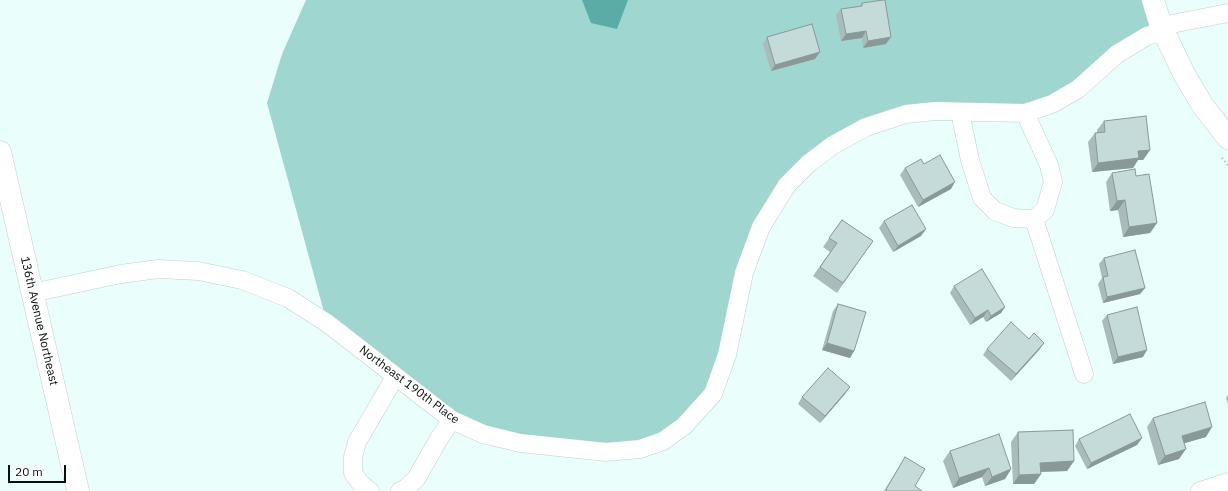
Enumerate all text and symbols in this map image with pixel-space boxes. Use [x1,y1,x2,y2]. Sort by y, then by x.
street label: 136th Avenue Northeast [17,255,61,387]
street label: Northeast 190th Place [356,343,462,427]
scale bar [10,457,68,483]
text: 20 m [15,464,43,479]

